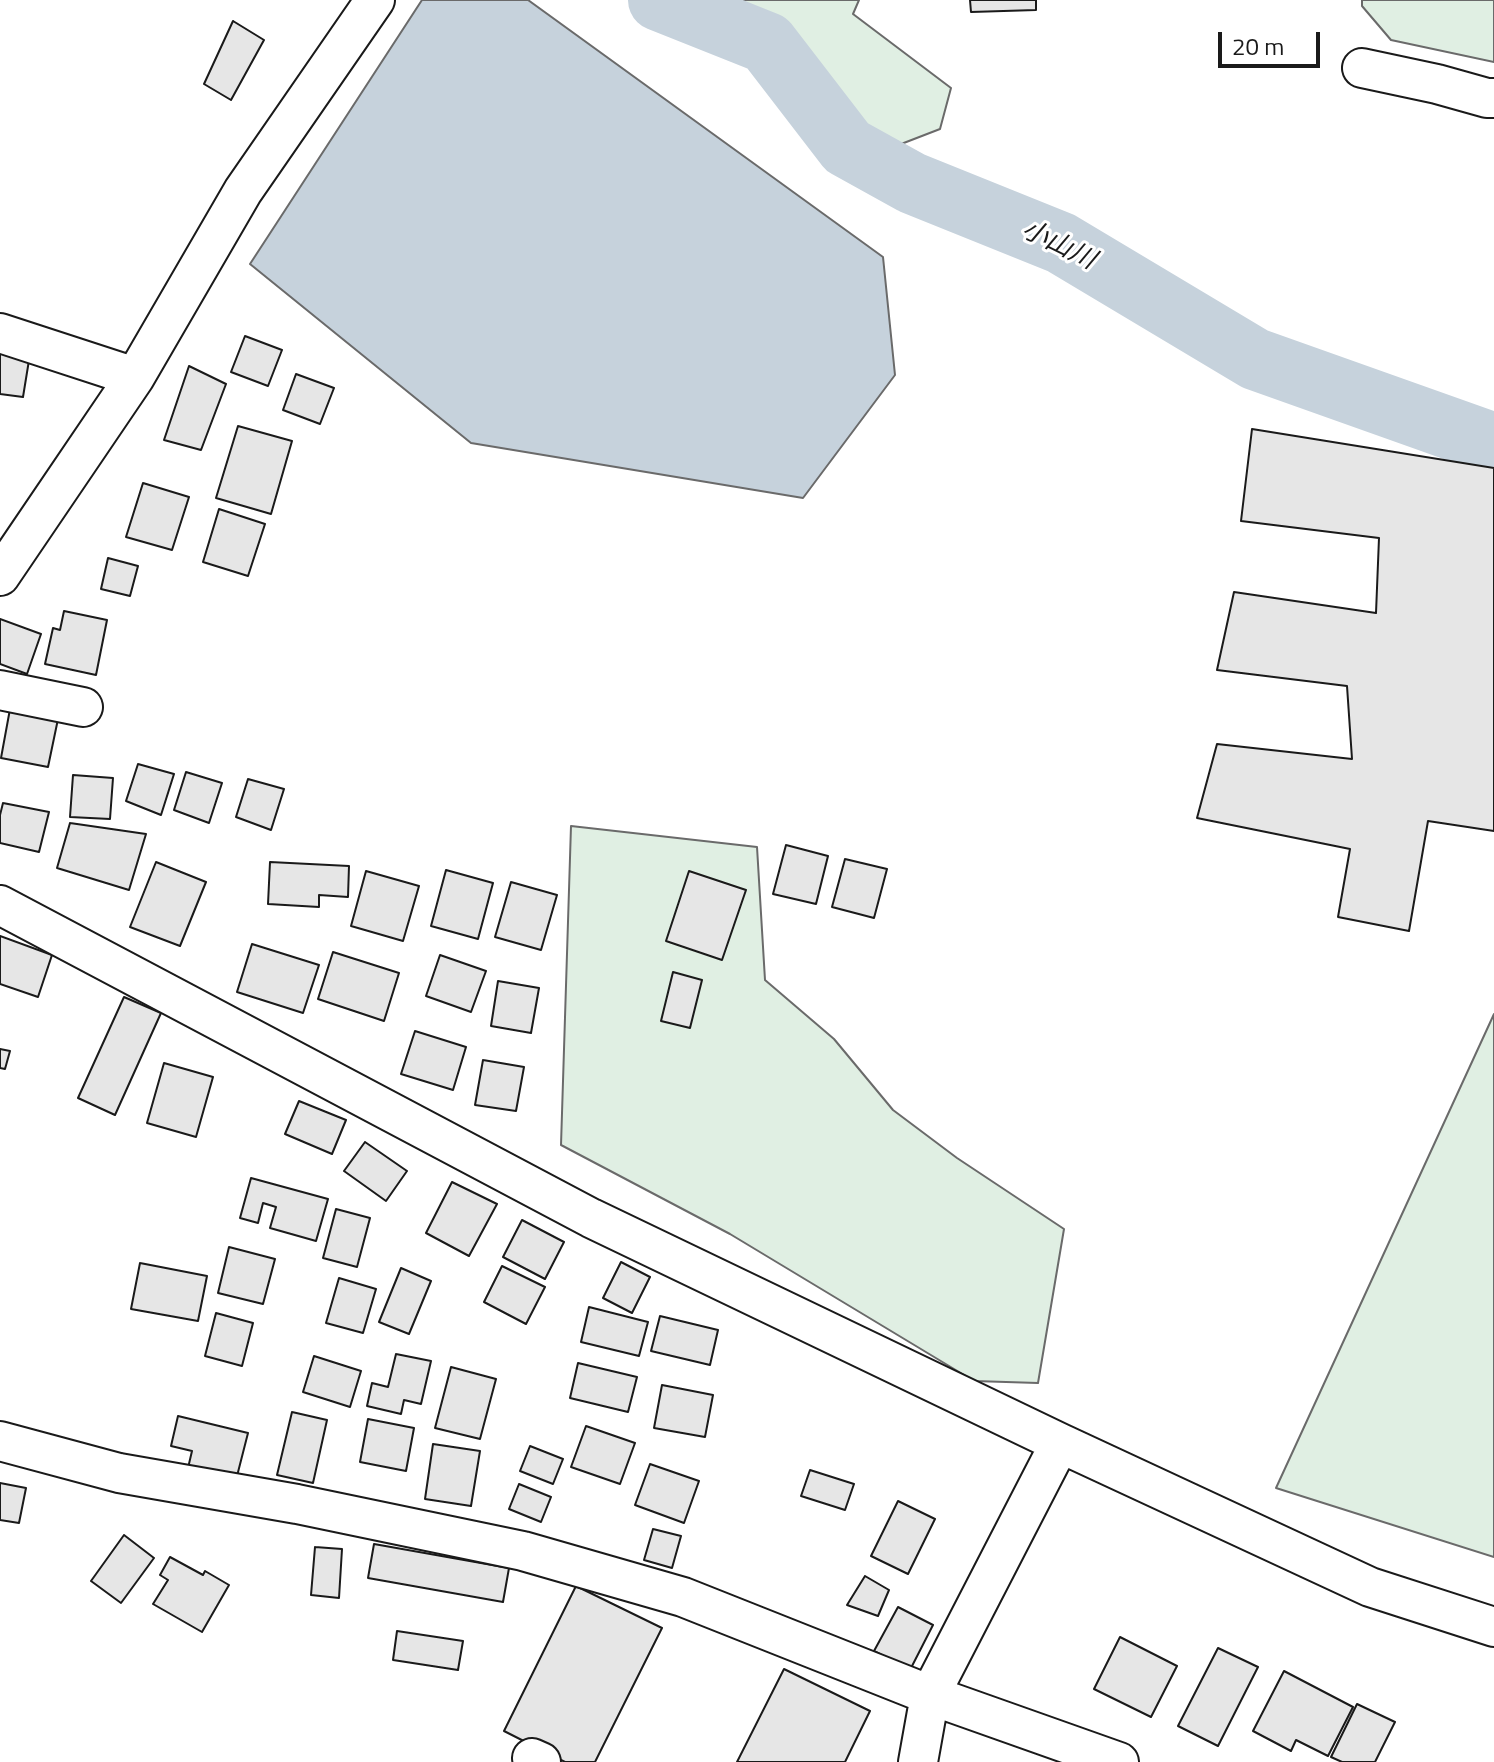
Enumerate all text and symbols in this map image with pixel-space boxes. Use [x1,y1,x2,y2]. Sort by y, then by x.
scale bar [1222,16,1324,66]
text: 20 m [1232,28,1284,64]
water label: 小山川 [1016,215,1100,277]

